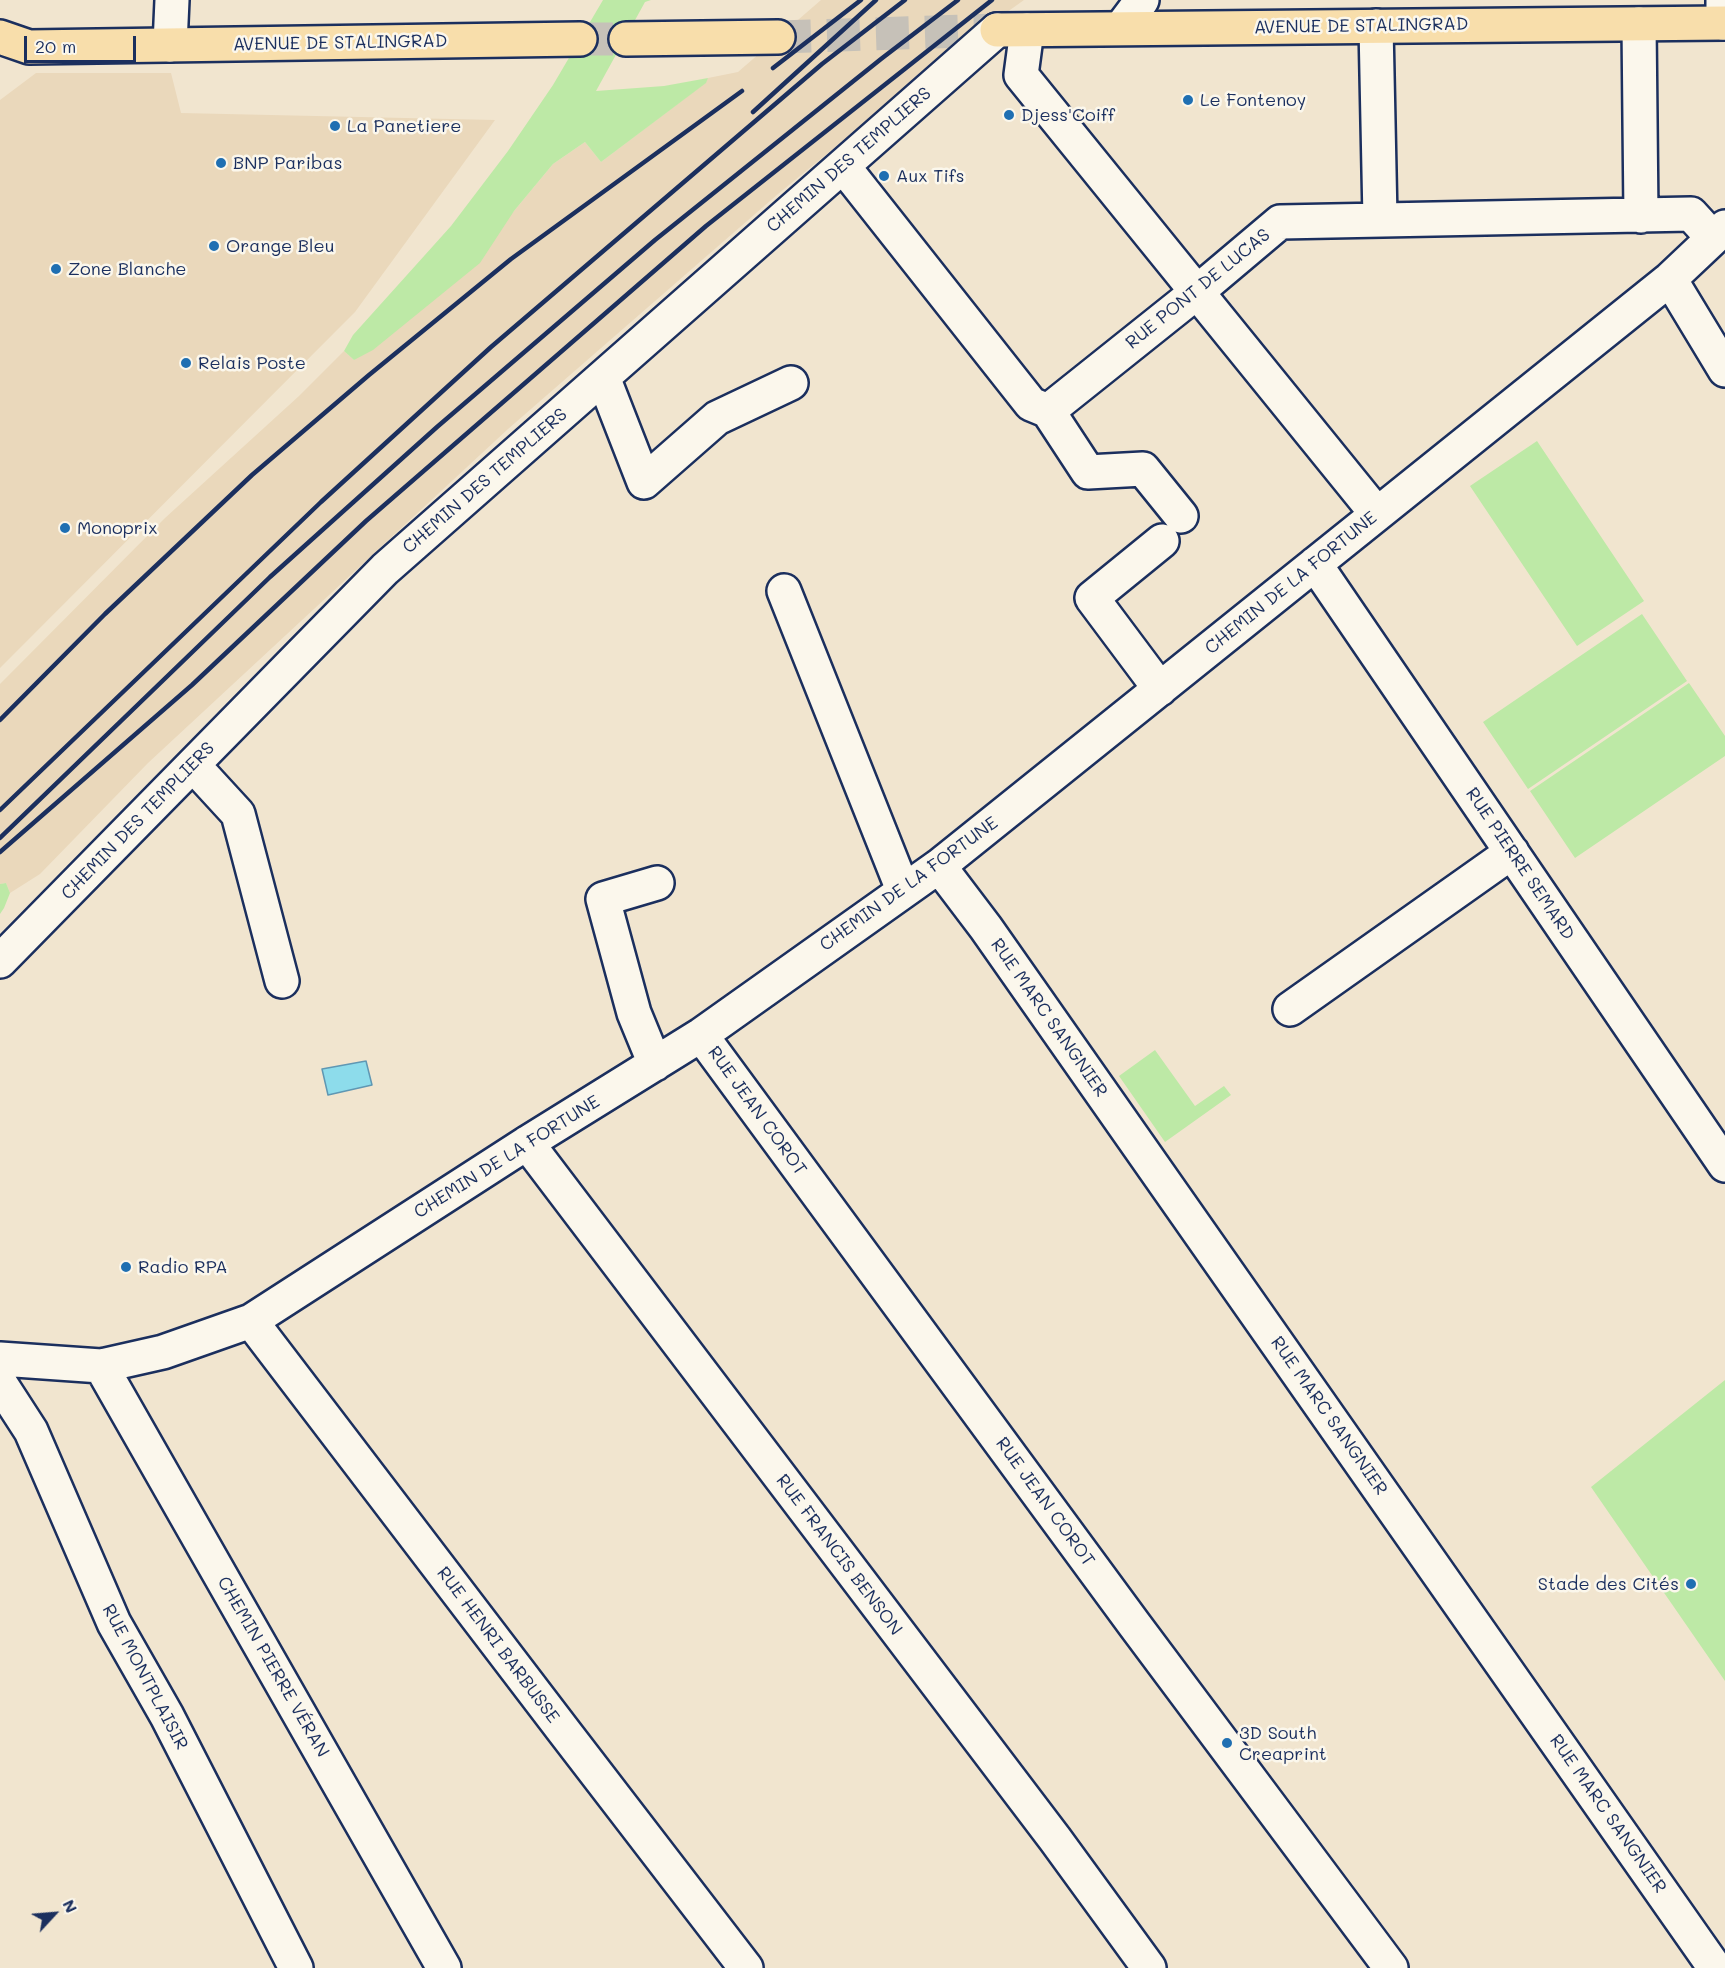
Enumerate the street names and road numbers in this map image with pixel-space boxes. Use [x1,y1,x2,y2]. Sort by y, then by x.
street label: AVENUE DE STALINGRAD [1254,13,1468,39]
street label: AVENUE DE STALINGRAD [233,30,447,56]
street label: CHEMIN DES TEMPLIERS [762,83,936,237]
street label: RUE PONT DE LUCAS [1122,224,1274,354]
street label: CHEMIN DES TEMPLIERS [398,404,572,558]
street label: CHEMIN DE LA FORTUNE [1201,507,1381,659]
street label: CHEMIN DES TEMPLIERS [57,738,219,904]
street label: RUE PIERRE SEMARD [1461,784,1579,944]
street label: CHEMIN DE LA FORTUNE [816,812,1002,956]
street label: RUE MARC SANGNIER [986,934,1112,1102]
street label: RUE JEAN COROT [703,1042,811,1180]
street label: CHEMIN DE LA FORTUNE [410,1091,604,1223]
street label: RUE MARC SANGNIER [1266,1332,1392,1500]
street label: RUE JEAN COROT [991,1433,1099,1571]
street label: RUE FRANCIS BENSON [771,1470,907,1640]
street label: RUE HENRI BARBUSSE [432,1563,564,1727]
street label: CHEMIN PIERRE VÉRAN [212,1573,334,1761]
street label: RUE MONTPLAISIR [97,1600,193,1754]
street label: RUE MARC SANGNIER [1545,1730,1671,1898]

